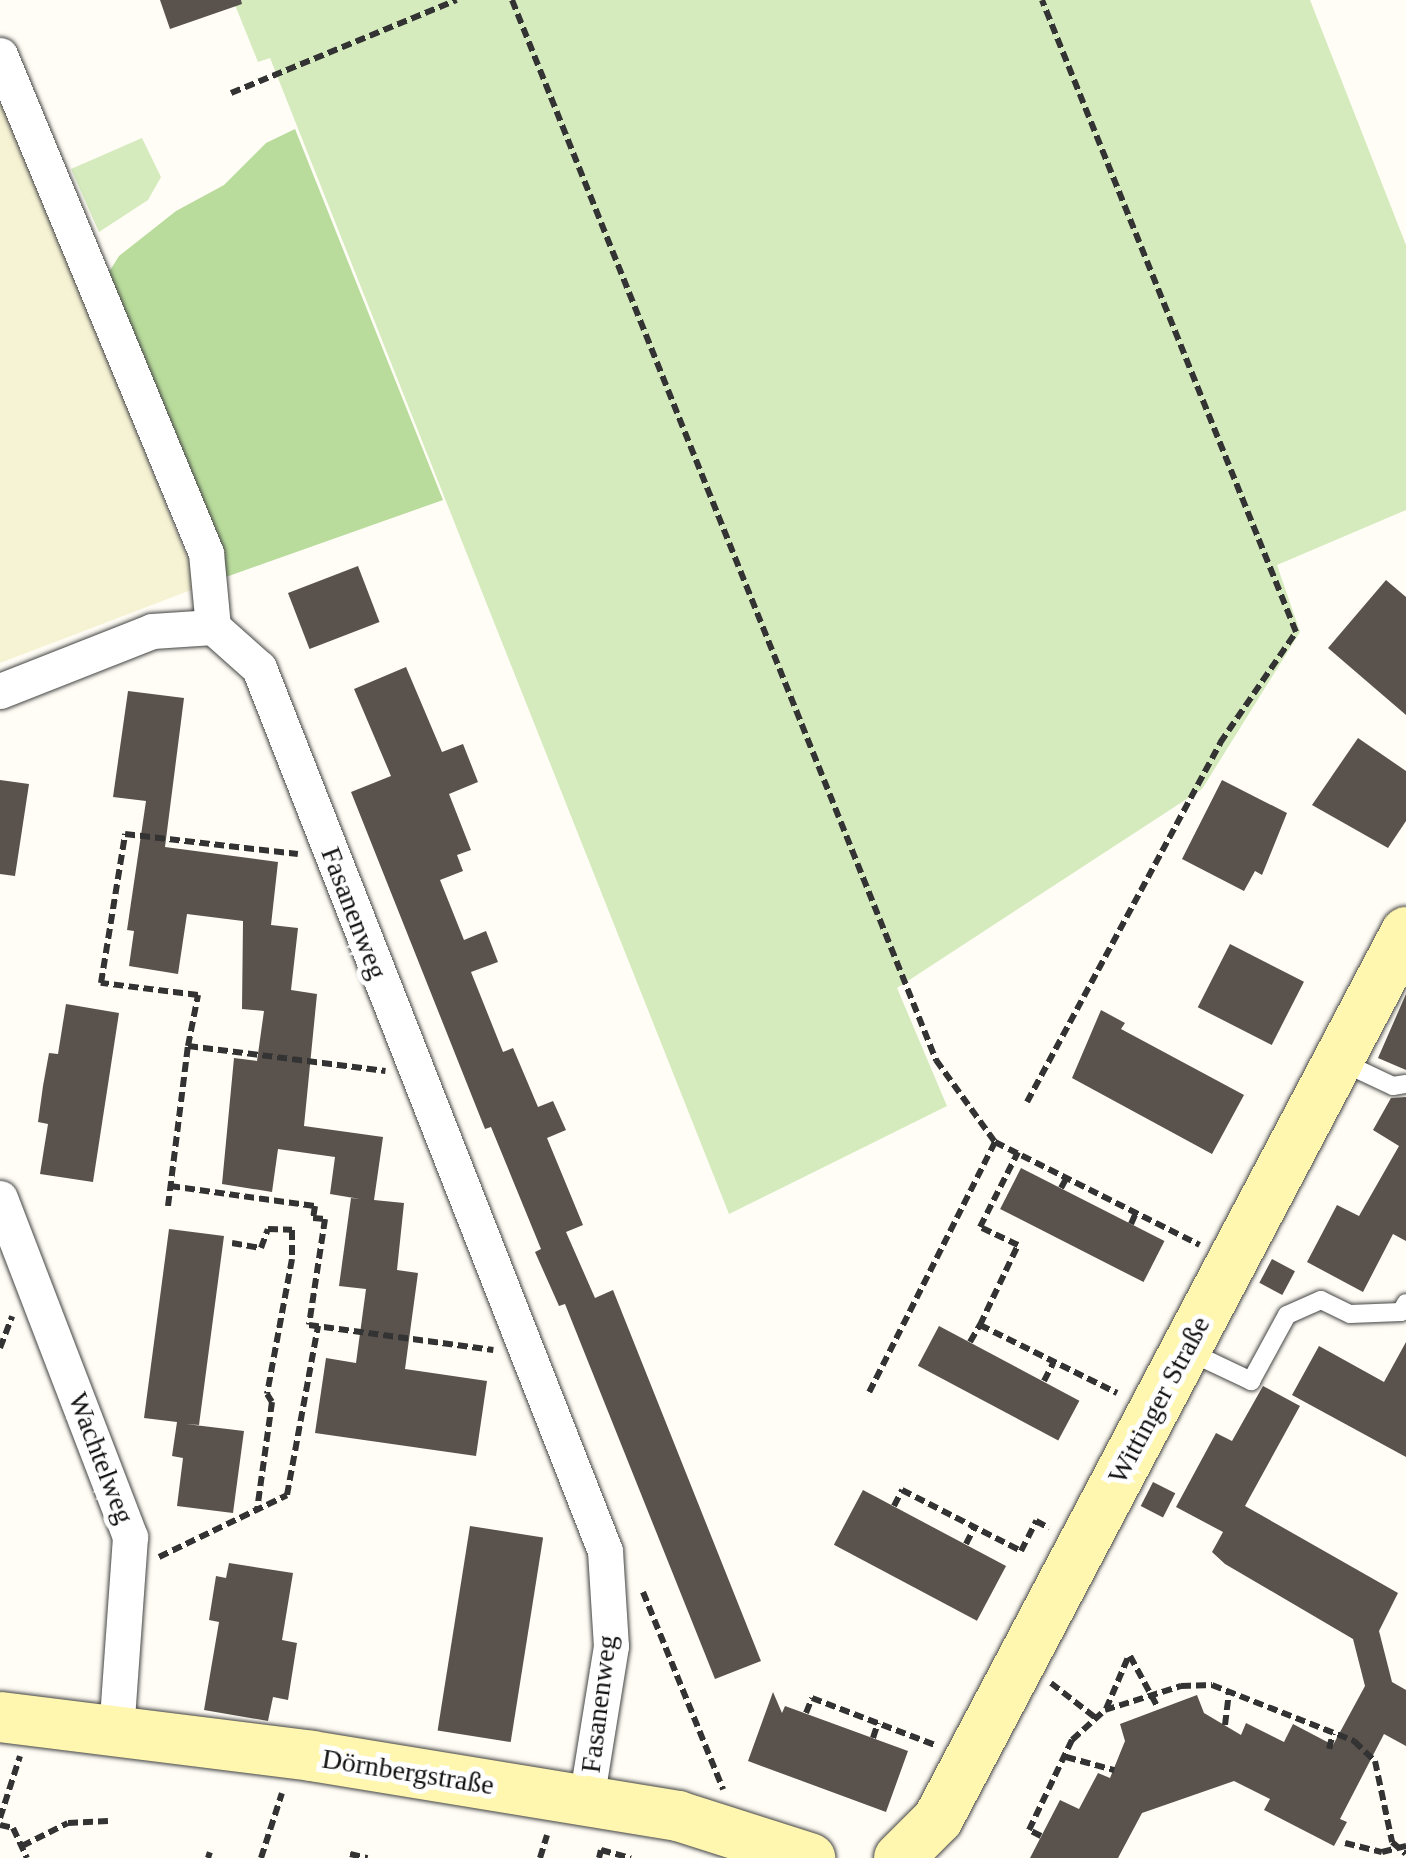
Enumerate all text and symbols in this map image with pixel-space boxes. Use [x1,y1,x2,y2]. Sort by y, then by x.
street label: Fasanenweg [314,842,394,984]
street label: Wittinger Straße [1101,1311,1217,1489]
street label: Wachtelweg [61,1388,141,1528]
street label: Fasanenweg [574,1633,624,1775]
street label: Dörnbergstraße [320,1742,496,1802]

